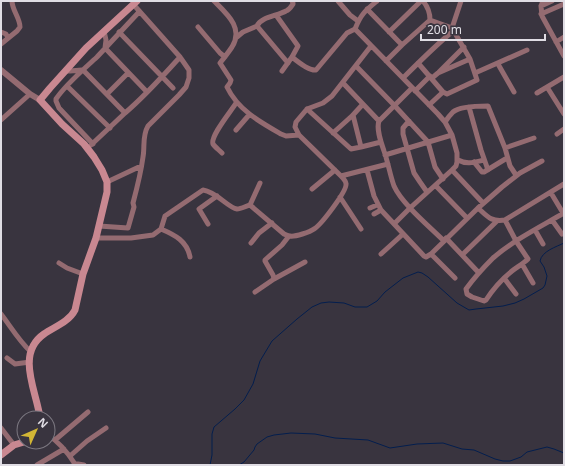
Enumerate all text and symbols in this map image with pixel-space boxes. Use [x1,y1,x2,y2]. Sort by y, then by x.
scale bar [421,16,545,42]
text: 200 m [427,21,462,38]
north arrow [16,410,56,450]
text: N [35,414,52,431]

